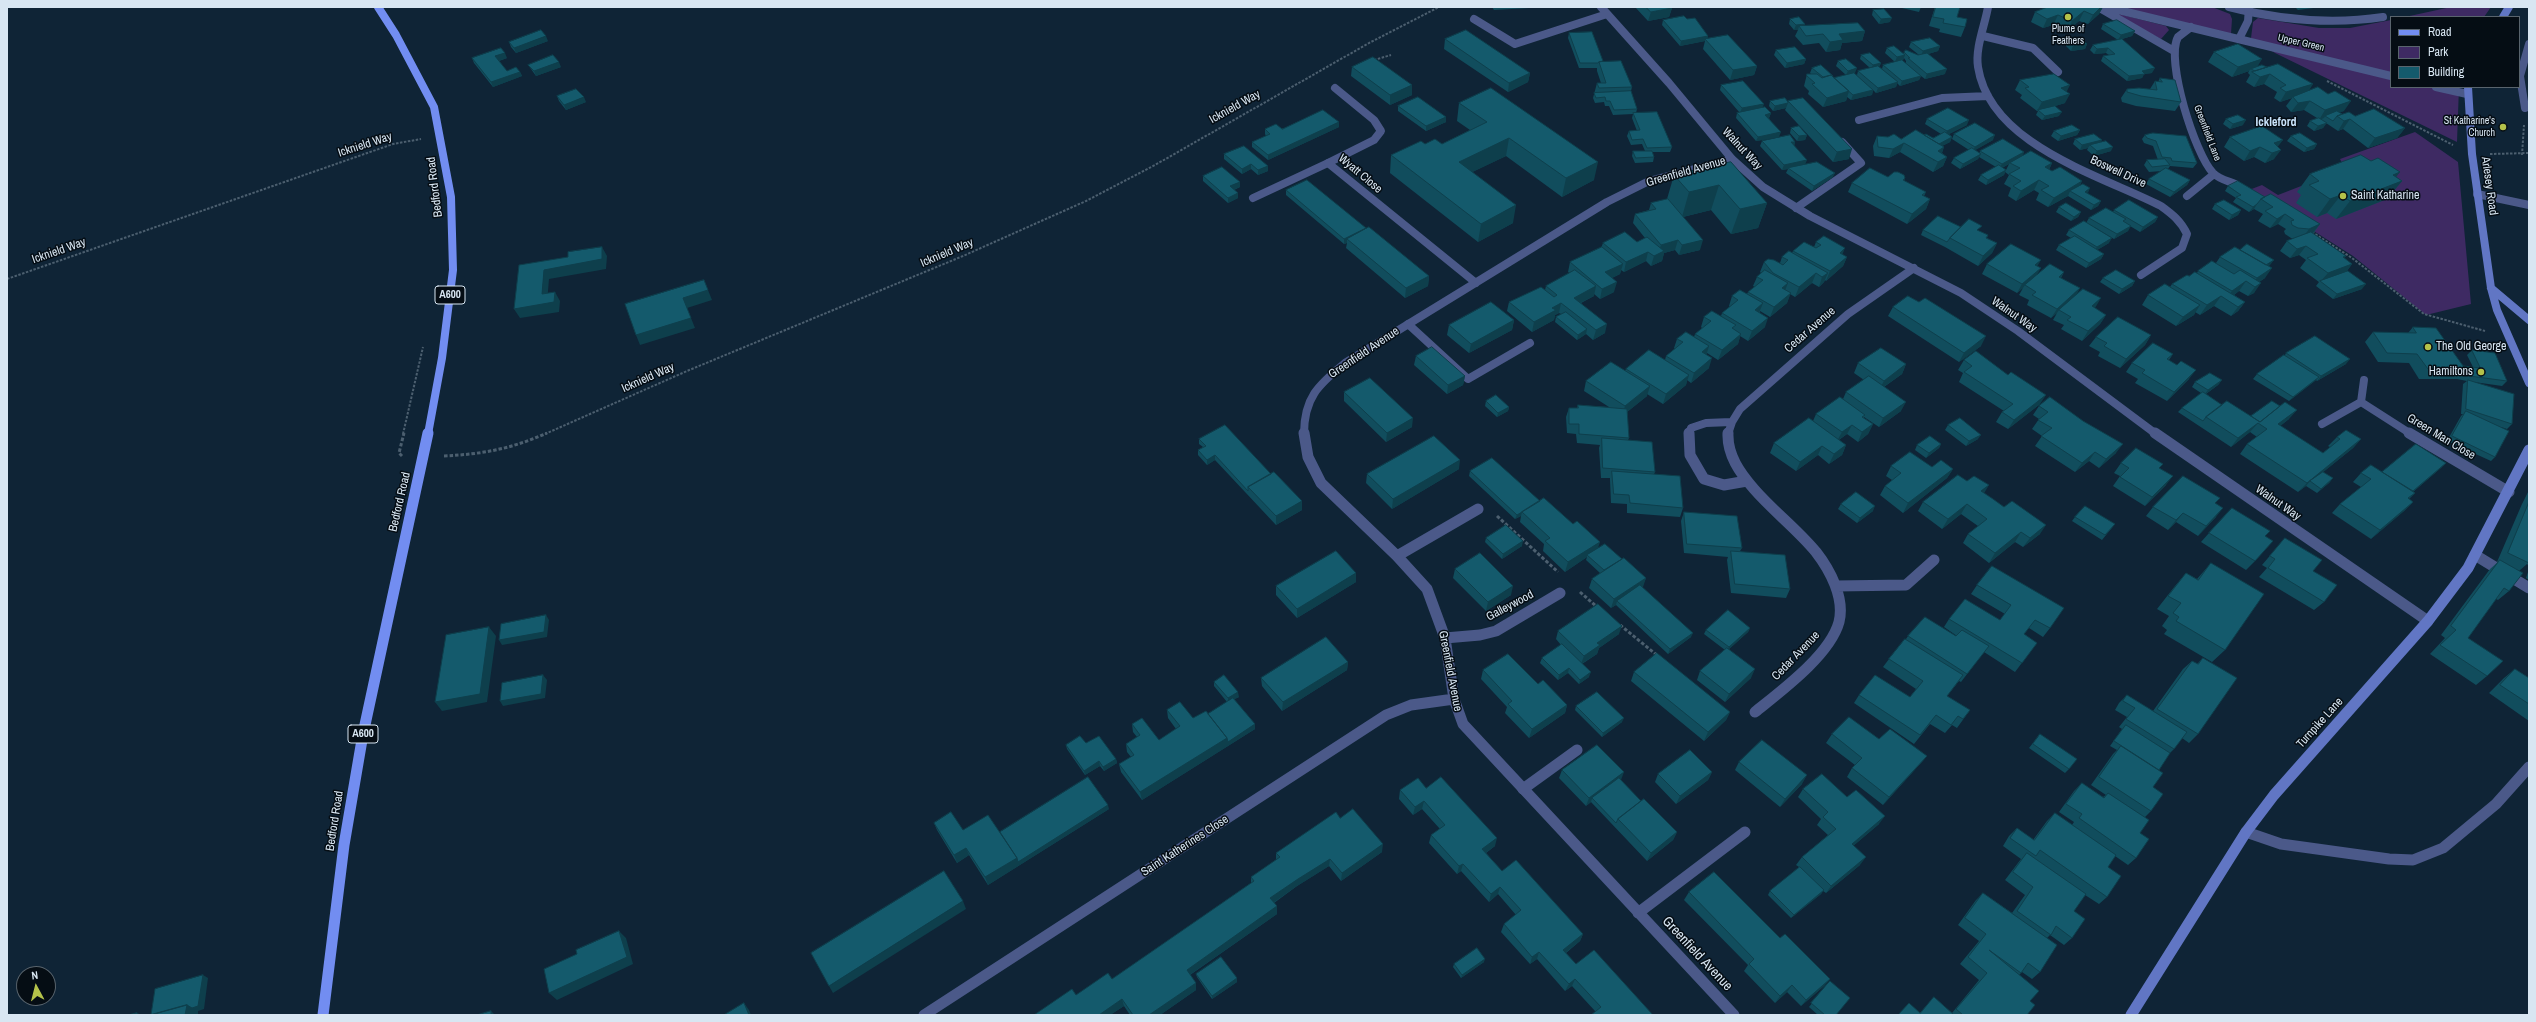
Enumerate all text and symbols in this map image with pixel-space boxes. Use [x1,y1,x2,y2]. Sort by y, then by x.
marker: Plume of Feathers [2063,12,2073,22]
legend [2390,16,2520,88]
place label: Plume of Feathers [2052,23,2084,46]
text: Road [2428,24,2452,40]
street label: Upper Green [2277,32,2325,54]
text: Park [2428,44,2448,60]
text: Building [2428,64,2464,80]
street label: Icknield Way [1207,87,1263,127]
street label: Greenfield Lane [2191,103,2223,163]
place label: St Katharine's Church [2444,115,2495,138]
district label: Ickleford [2255,116,2297,130]
marker: St Katharine's Church [2498,122,2508,132]
street label: Walnut Way [1719,125,1765,173]
street label: Icknield Way [336,130,394,160]
street label: Wyatt Close [1335,151,1385,197]
street label: Boswell Drive [2088,153,2148,191]
street label: Greenfield Avenue [1645,154,1727,190]
street label: Bedford Road [424,156,446,218]
street label: Arlesey Road [2478,156,2500,216]
place label: Saint Katharine [2351,189,2419,203]
marker: Saint Katharine [2338,191,2348,201]
street label: Icknield Way [30,235,88,267]
street label: Icknield Way [918,235,976,271]
road number: A600 [435,286,465,304]
street label: Walnut Way [1988,294,2040,336]
street label: Cedar Avenue [1782,304,1838,356]
street label: Greenfield Avenue [1326,324,1402,382]
place label: The Old George [2436,340,2507,354]
marker: The Old George [2423,342,2433,352]
street label: Icknield Way [620,360,676,396]
place label: Hamiltons [2429,365,2473,379]
marker: Hamiltons [2476,367,2486,377]
street label: Green Man Close [2404,411,2478,463]
street label: Bedford Road [386,471,414,533]
street label: Walnut Way [2252,482,2304,524]
street label: Galleywood [1484,588,1536,624]
street label: Cedar Avenue [1769,628,1823,684]
street label: Greenfield Avenue [1435,629,1465,713]
street label: Turnpike Lane [2294,695,2346,751]
road number: A600 [348,725,378,743]
street label: Bedford Road [323,790,347,852]
street label: Saint Katherines Close [1139,812,1231,880]
street label: Greenfield Avenue [1658,913,1736,995]
north arrow [16,966,56,1006]
text: N [31,968,39,982]

